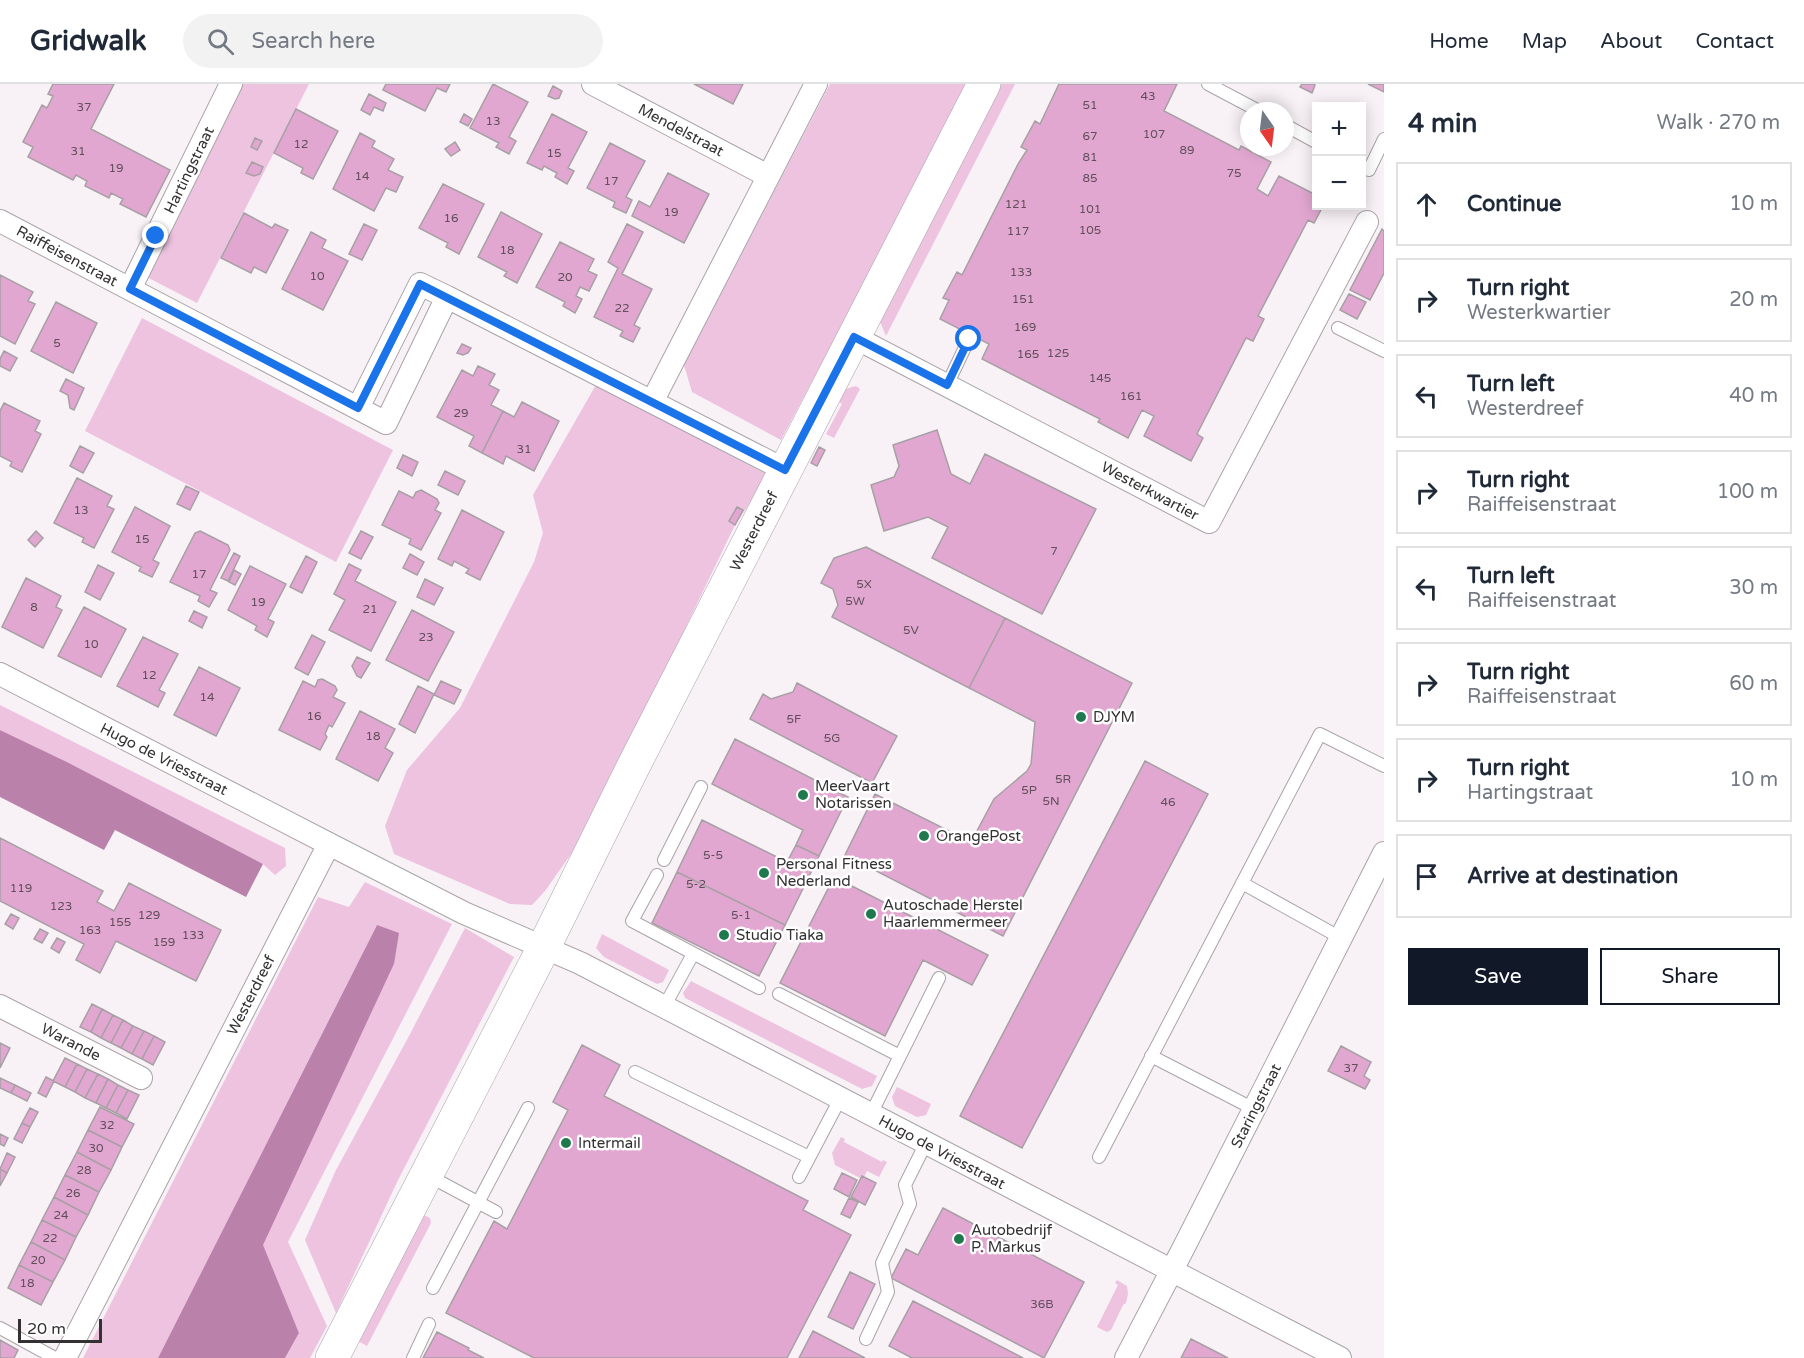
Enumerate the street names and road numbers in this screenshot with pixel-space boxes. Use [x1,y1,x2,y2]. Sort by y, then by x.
street label: Mendelstraat [635,100,727,160]
street label: Hartingstraat [160,123,218,216]
street label: Raiffeisenstraat [13,222,121,290]
street label: Westerkwartier [1098,458,1202,524]
street label: Westerdreef [726,488,782,574]
street label: Hugo de Vriesstraat [97,719,231,799]
street label: Westerdreef [223,952,279,1038]
street label: Warande [38,1019,104,1065]
street label: Staringstraat [1227,1061,1285,1151]
street label: Hugo de Vriesstraat [876,1111,1009,1193]

